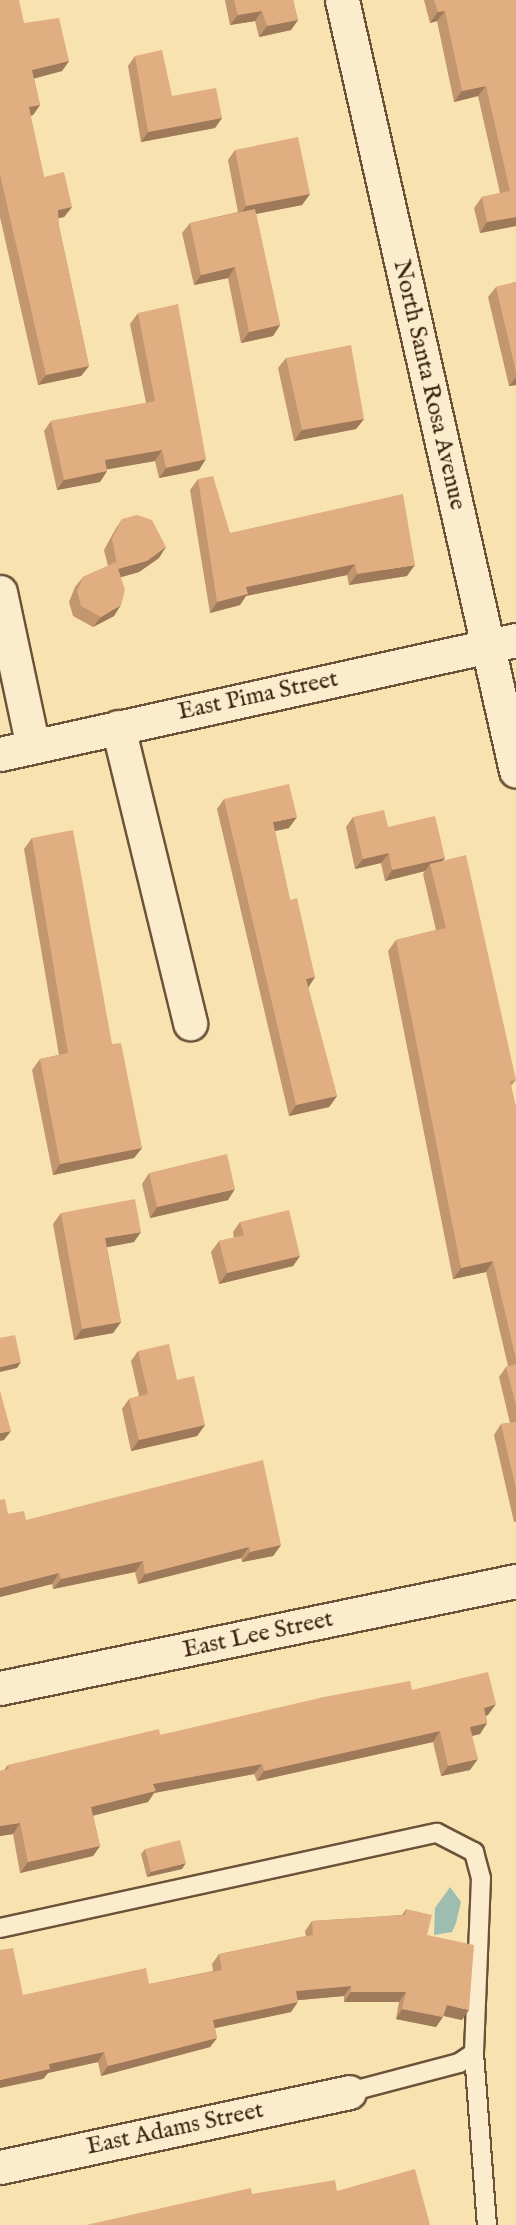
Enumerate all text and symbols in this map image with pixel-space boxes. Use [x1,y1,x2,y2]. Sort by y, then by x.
street label: North Santa Rosa Avenue [386,257,472,513]
street label: East Pima Street [175,665,341,727]
street label: East Lee Street [180,1605,336,1665]
street label: East Adams Street [84,2096,266,2162]

